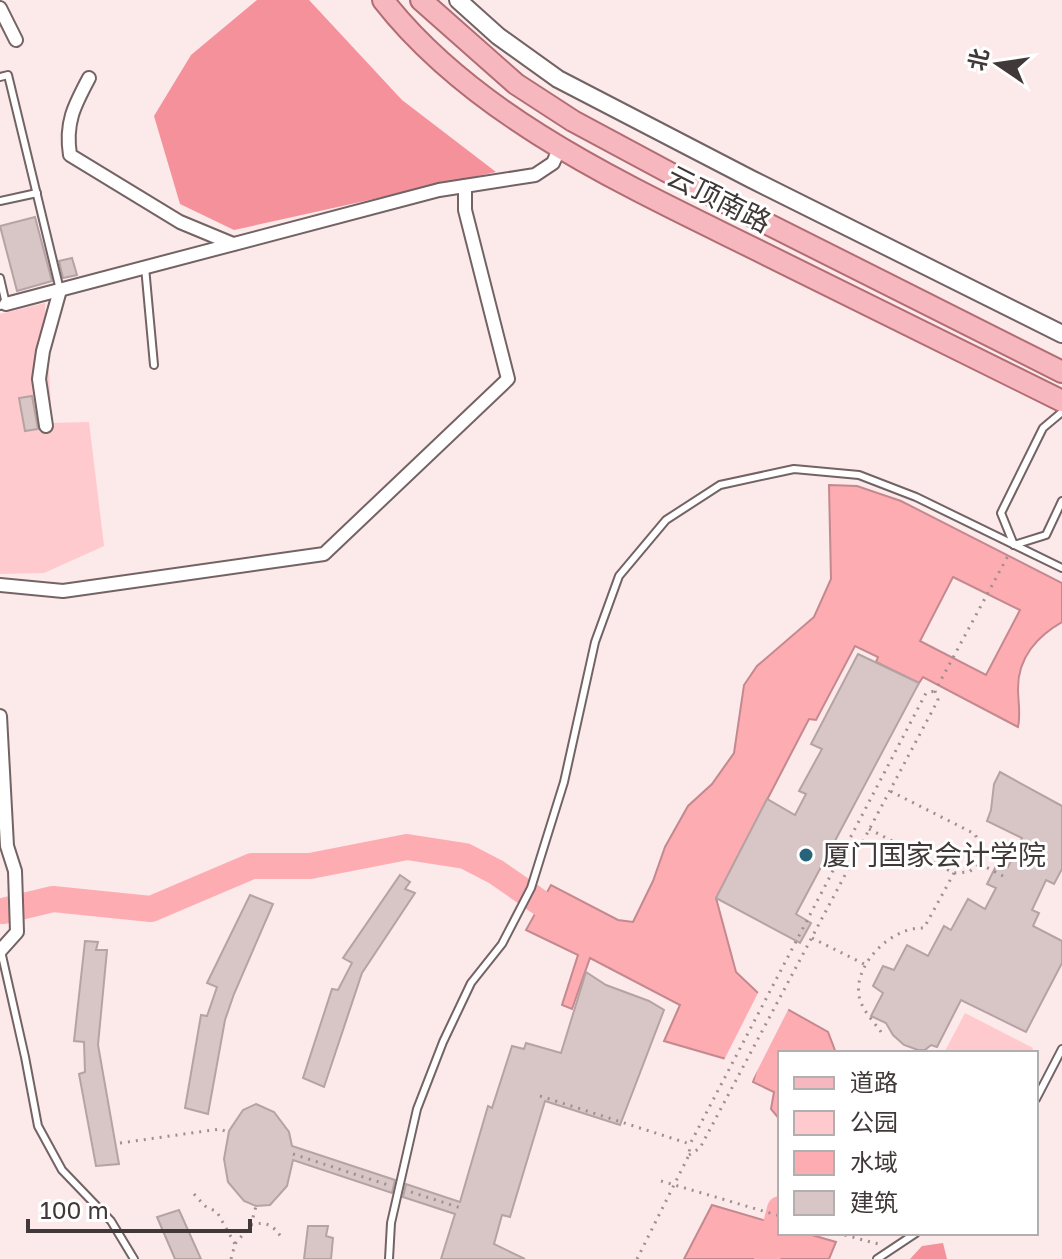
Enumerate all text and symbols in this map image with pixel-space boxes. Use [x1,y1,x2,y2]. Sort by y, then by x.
north arrow [958,24,1038,104]
text: 北 [962,46,994,73]
street label: 云顶南路 [662,158,777,239]
place label: 厦门国家会计学院 [822,838,1046,871]
marker: 厦门国家会计学院 [797,846,815,864]
legend [778,1051,1038,1235]
text: 道路 [850,1067,898,1096]
text: 公园 [850,1107,898,1136]
text: 水域 [850,1147,898,1176]
scale bar [28,1183,250,1233]
text: 建筑 [850,1187,898,1216]
text: 100 m [40,1195,109,1224]

